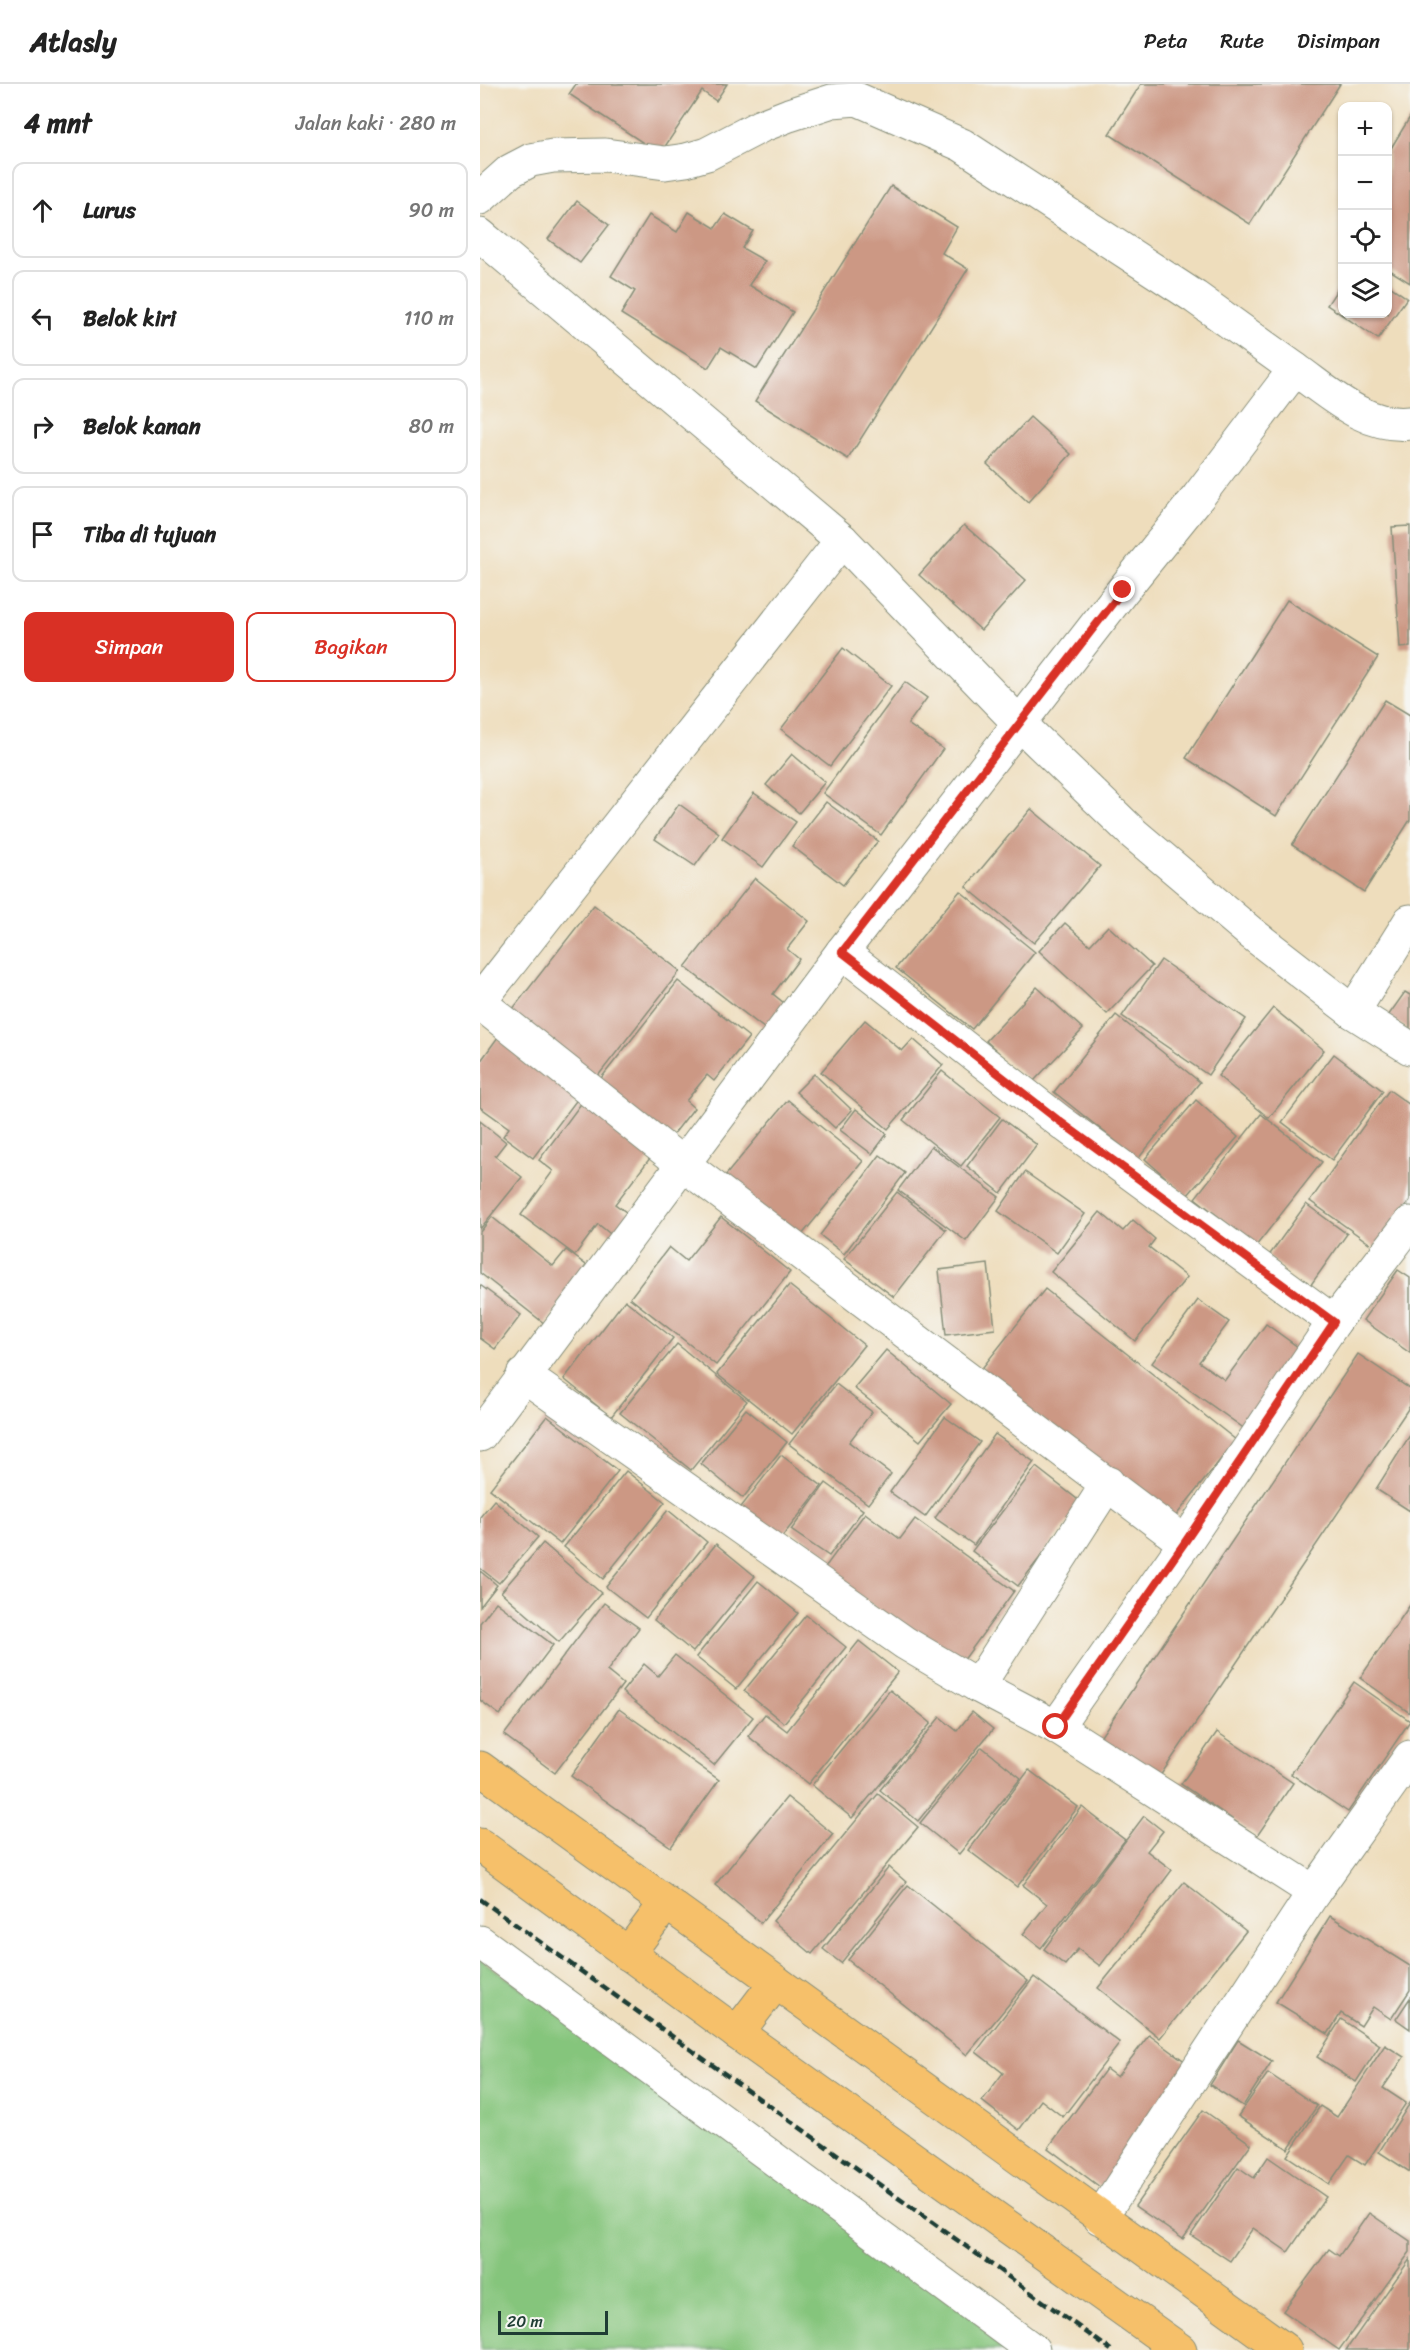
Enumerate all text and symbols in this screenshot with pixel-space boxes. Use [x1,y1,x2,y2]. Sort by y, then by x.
text: Atlasly [30,17,117,66]
text: Peta [1144,22,1187,60]
text: Rute [1220,22,1264,60]
text: Disimpan [1297,22,1380,60]
text: 4 mnt [24,100,91,146]
map controls [1338,102,1392,318]
button: + [1338,102,1392,156]
text: Jalan kaki · 280 m [296,106,456,141]
button: − [1338,156,1392,210]
text: Lurus [83,191,136,230]
text: 90 m [409,193,454,228]
icon: ahead [26,194,59,227]
button: locate [1338,210,1392,264]
button: layers [1338,264,1392,318]
text: Belok kiri [83,299,176,338]
text: 110 m [404,301,454,336]
icon: left [26,302,59,335]
text: Belok kanan [83,407,201,446]
text: 80 m [409,409,454,444]
icon: right [26,410,59,443]
text: Tiba di tujuan [83,515,216,554]
icon: arrive [26,518,59,551]
route end [1109,576,1135,602]
button: Simpan [24,612,234,682]
button: Bagikan [246,612,456,682]
route start [1042,1713,1068,1739]
text: 20 m [507,2307,543,2336]
scale bar [498,2308,608,2336]

